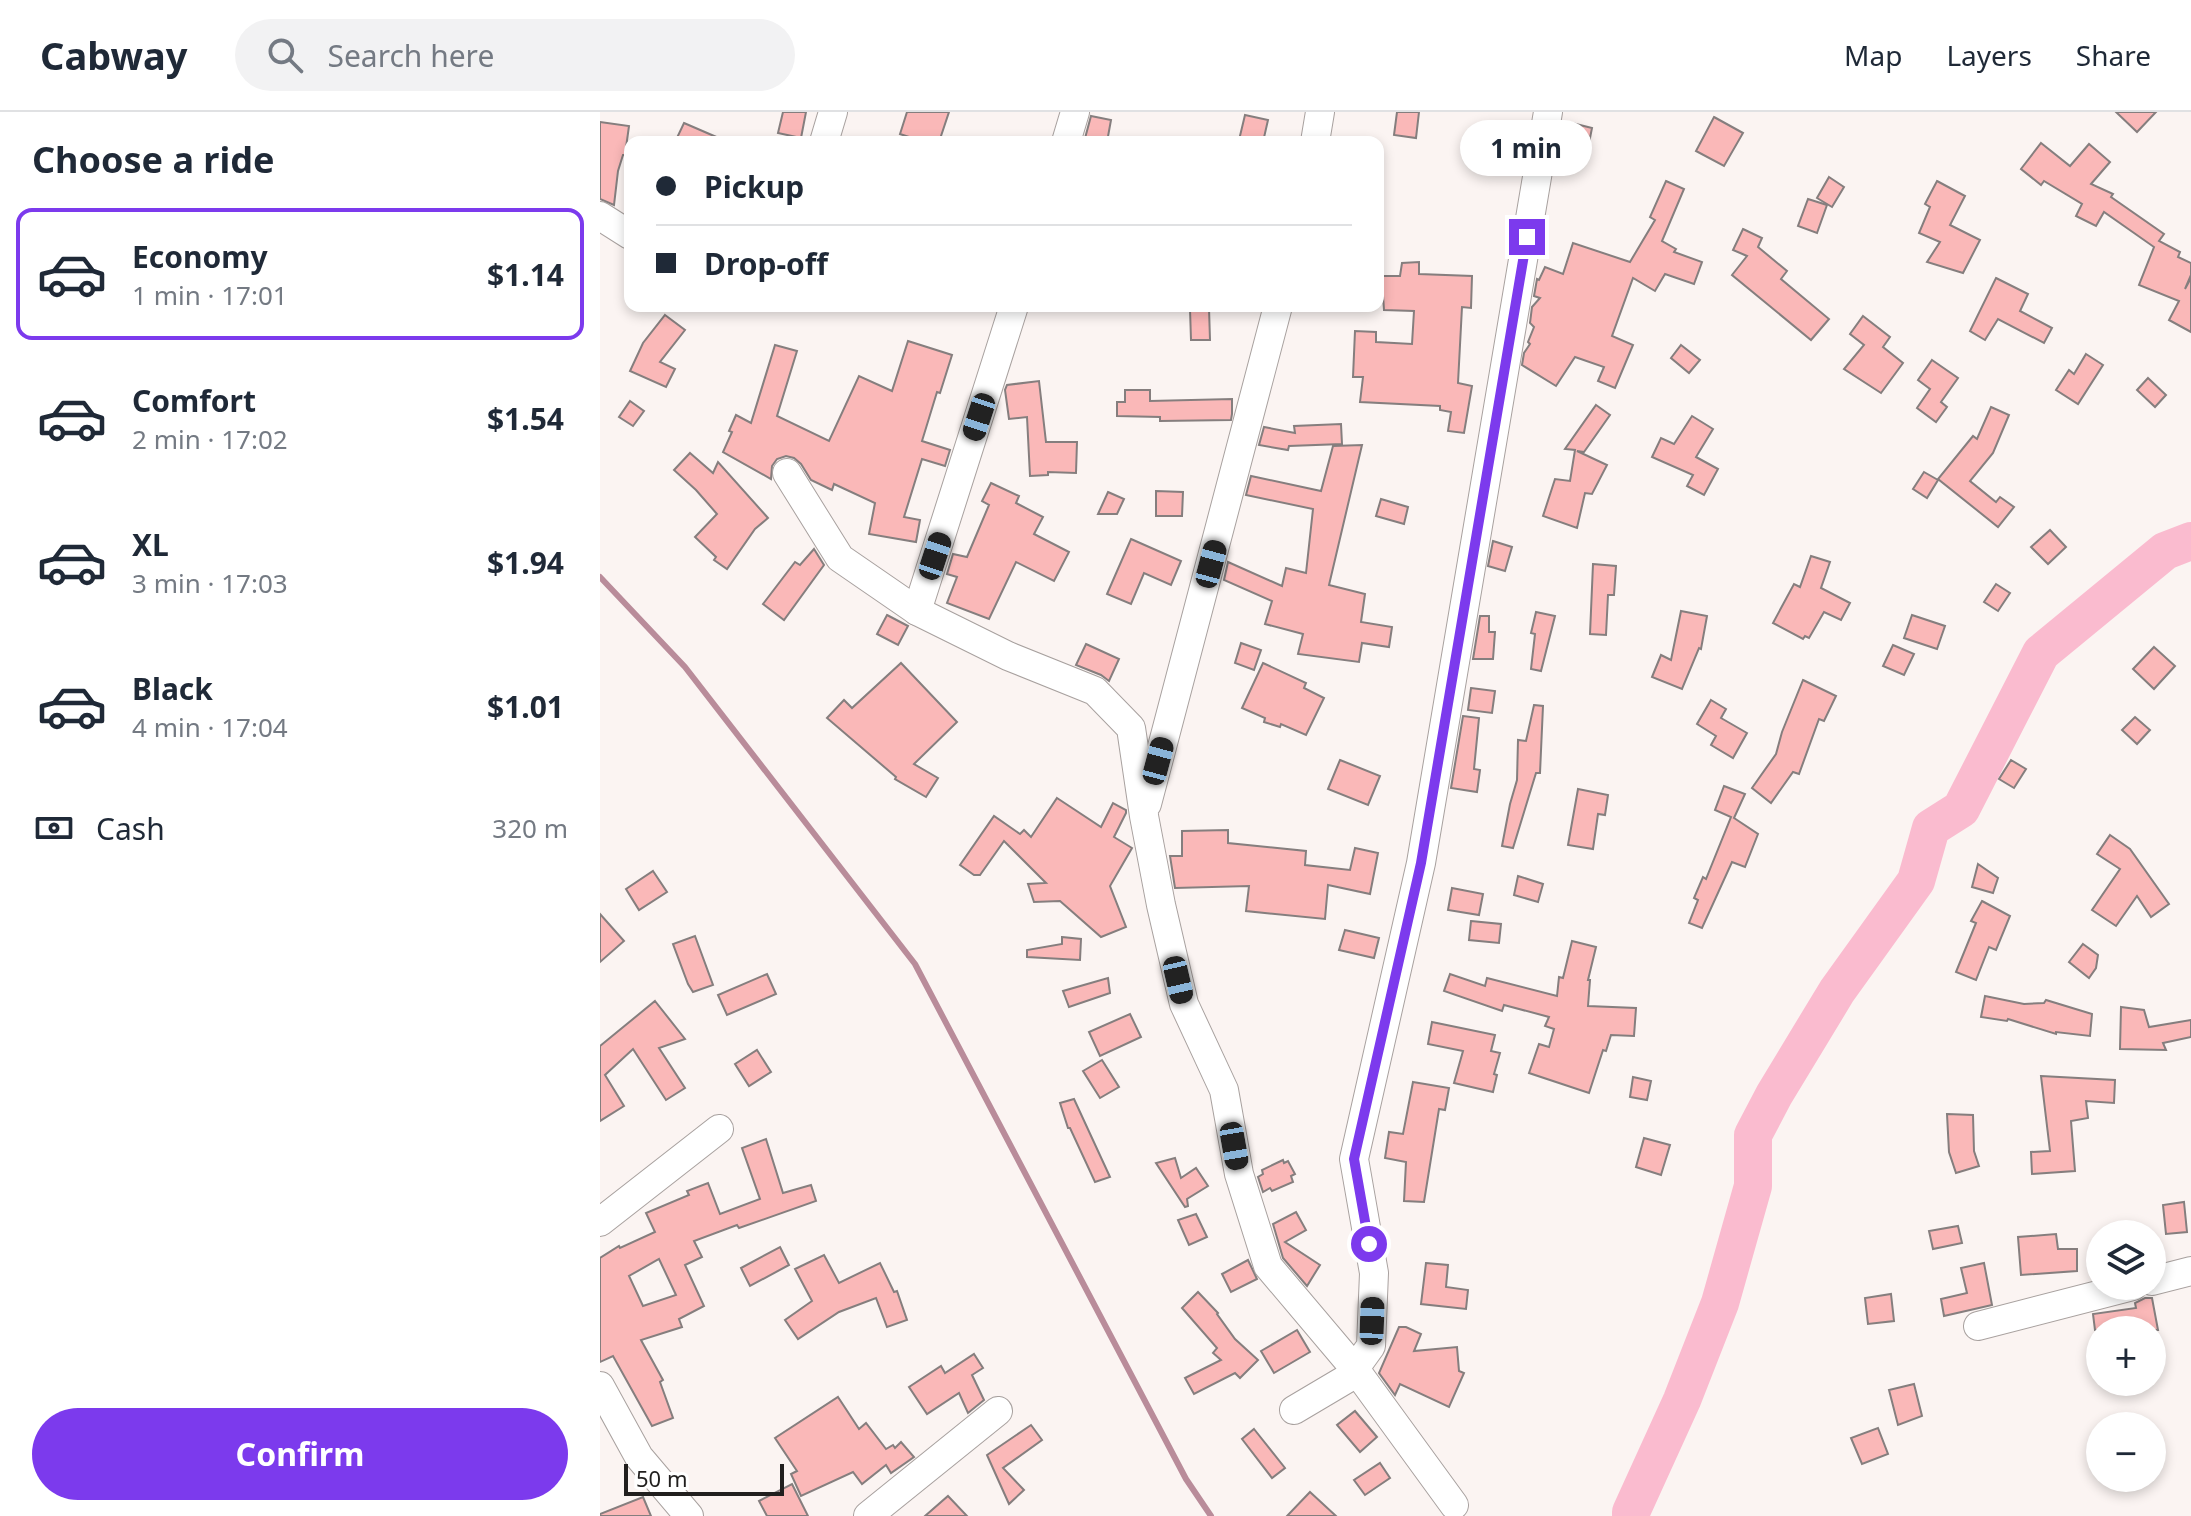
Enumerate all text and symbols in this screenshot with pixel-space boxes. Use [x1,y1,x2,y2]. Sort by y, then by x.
search box [235,19,795,91]
text: Cabway [40,29,187,81]
icon: search [263,33,307,77]
text: Search here [327,35,494,76]
text: Map [1844,36,1902,74]
text: Layers [1946,36,2032,74]
text: Share [2076,36,2151,74]
callout: 1 min [1461,121,1593,177]
text: 1 min [1490,130,1562,166]
text: Choose a ride [32,135,274,184]
text: Pickup [704,166,804,207]
route end [1509,219,1545,255]
text: Economy [132,236,268,277]
icon: car [36,238,108,310]
text: Drop-off [704,243,828,284]
text: $1.14 [487,254,564,295]
text: 1 min · 17:01 [132,277,288,313]
text: Comfort [132,380,256,421]
icon: car [36,382,108,454]
car [960,390,998,444]
text: $1.54 [487,398,564,439]
text: 2 min · 17:02 [132,421,288,457]
text: XL [132,524,169,565]
icon: car [36,526,108,598]
car [916,529,954,583]
car [1193,538,1229,590]
text: $1.94 [487,542,564,583]
text: 3 min · 17:03 [132,565,288,601]
text: Black [132,668,213,709]
icon: car [36,670,108,742]
text: $1.01 [487,686,564,727]
text: 4 min · 17:04 [132,709,288,745]
car [1140,735,1176,787]
icon: cash [32,806,76,850]
text: Cash [96,808,165,849]
text: 320 m [492,810,568,846]
car [1161,954,1195,1006]
car [1218,1120,1250,1172]
map controls [2086,1220,2166,1492]
button: layers [2086,1220,2166,1300]
route start [1351,1226,1387,1262]
car [1359,1297,1385,1345]
button: + [2086,1316,2166,1396]
button: Confirm [32,1408,568,1500]
button: − [2086,1412,2166,1492]
scale bar [624,1460,784,1496]
text: 50 m [636,1463,687,1493]

